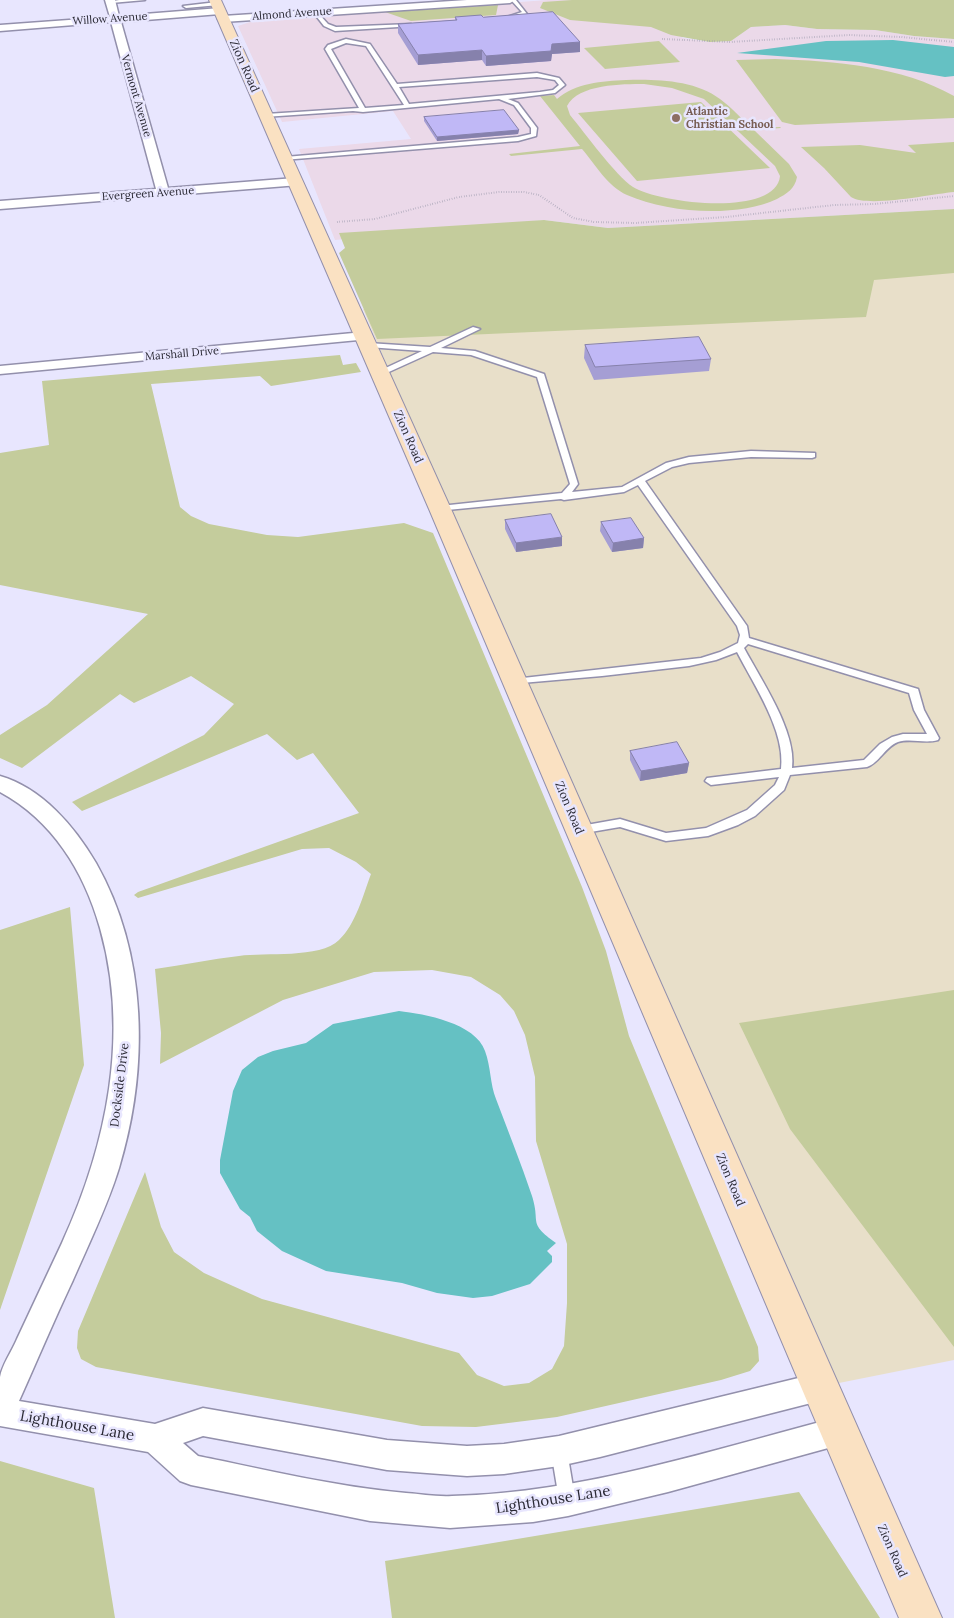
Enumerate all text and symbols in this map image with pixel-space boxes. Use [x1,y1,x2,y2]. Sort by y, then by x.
street label: Almond Avenue [252,5,332,23]
street label: Willow Avenue [72,10,148,28]
street label: Zion Road [226,38,262,94]
street label: Vermont Avenue [118,53,154,139]
place label: Atlantic Christian School [686,105,773,131]
marker: Atlantic Christian School [670,112,682,124]
street label: Evergreen Avenue [101,184,195,204]
street label: Marshall Drive [144,344,220,364]
street label: Zion Road [390,409,426,465]
street label: Zion Road [551,779,587,837]
street label: Dockside Drive [108,1042,132,1128]
street label: Zion Road [712,1151,748,1209]
street label: Lighthouse Lane [18,1407,136,1445]
street label: Lighthouse Lane [494,1482,612,1518]
street label: Zion Road [874,1523,910,1579]

